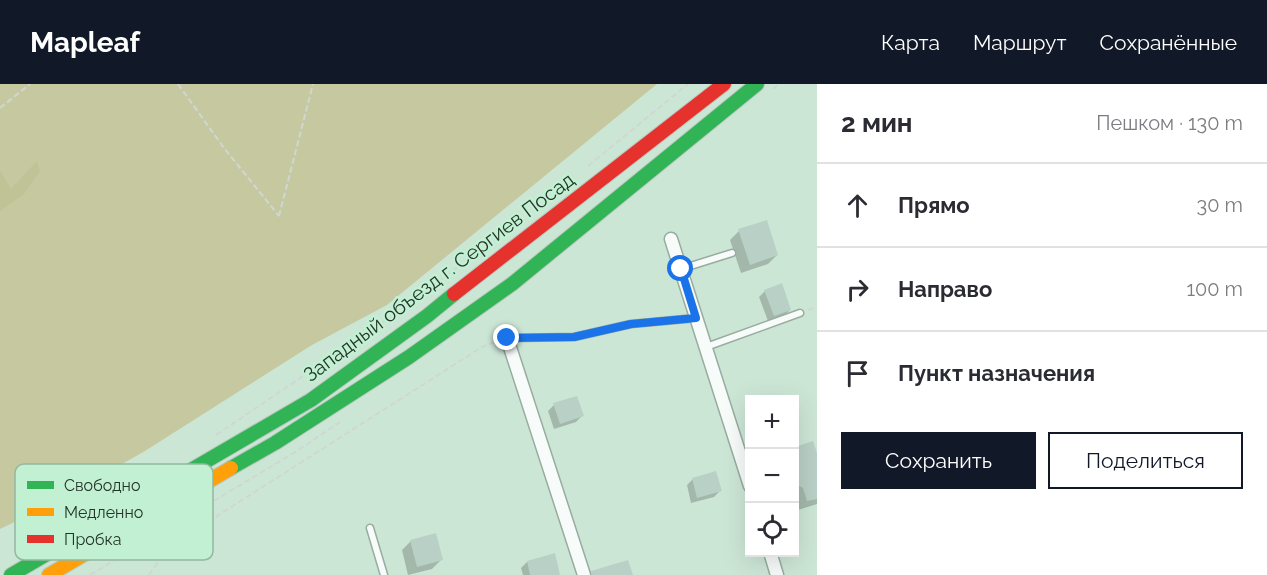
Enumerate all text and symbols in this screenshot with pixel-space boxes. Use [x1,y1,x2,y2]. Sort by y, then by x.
text: Mapleaf [30,26,140,59]
text: Карта [881,30,940,55]
text: Маршрут [973,30,1066,55]
text: Сохранённые [1099,30,1237,55]
text: 2 мин [841,108,913,138]
text: Пешком · 130 m [1096,111,1243,135]
street label: Западный объезд г. Сергиев Посад [299,167,579,387]
icon: ahead [841,189,874,222]
text: Прямо [898,192,970,218]
text: 30 m [1197,193,1243,217]
route start [667,255,693,281]
icon: right [841,273,874,306]
text: Направо [898,276,992,302]
text: 100 m [1186,277,1243,301]
route end [493,324,519,350]
icon: arrive [841,357,874,390]
text: Пункт назначения [898,360,1095,386]
map controls [745,395,799,557]
button: + [745,395,799,449]
button: Сохранить [841,432,1036,489]
button: Поделиться [1048,432,1243,489]
button: − [745,449,799,503]
legend [15,464,213,560]
text: Свободно [64,476,140,495]
text: Медленно [64,503,143,522]
button: locate [745,503,799,557]
text: Пробка [64,530,122,549]

